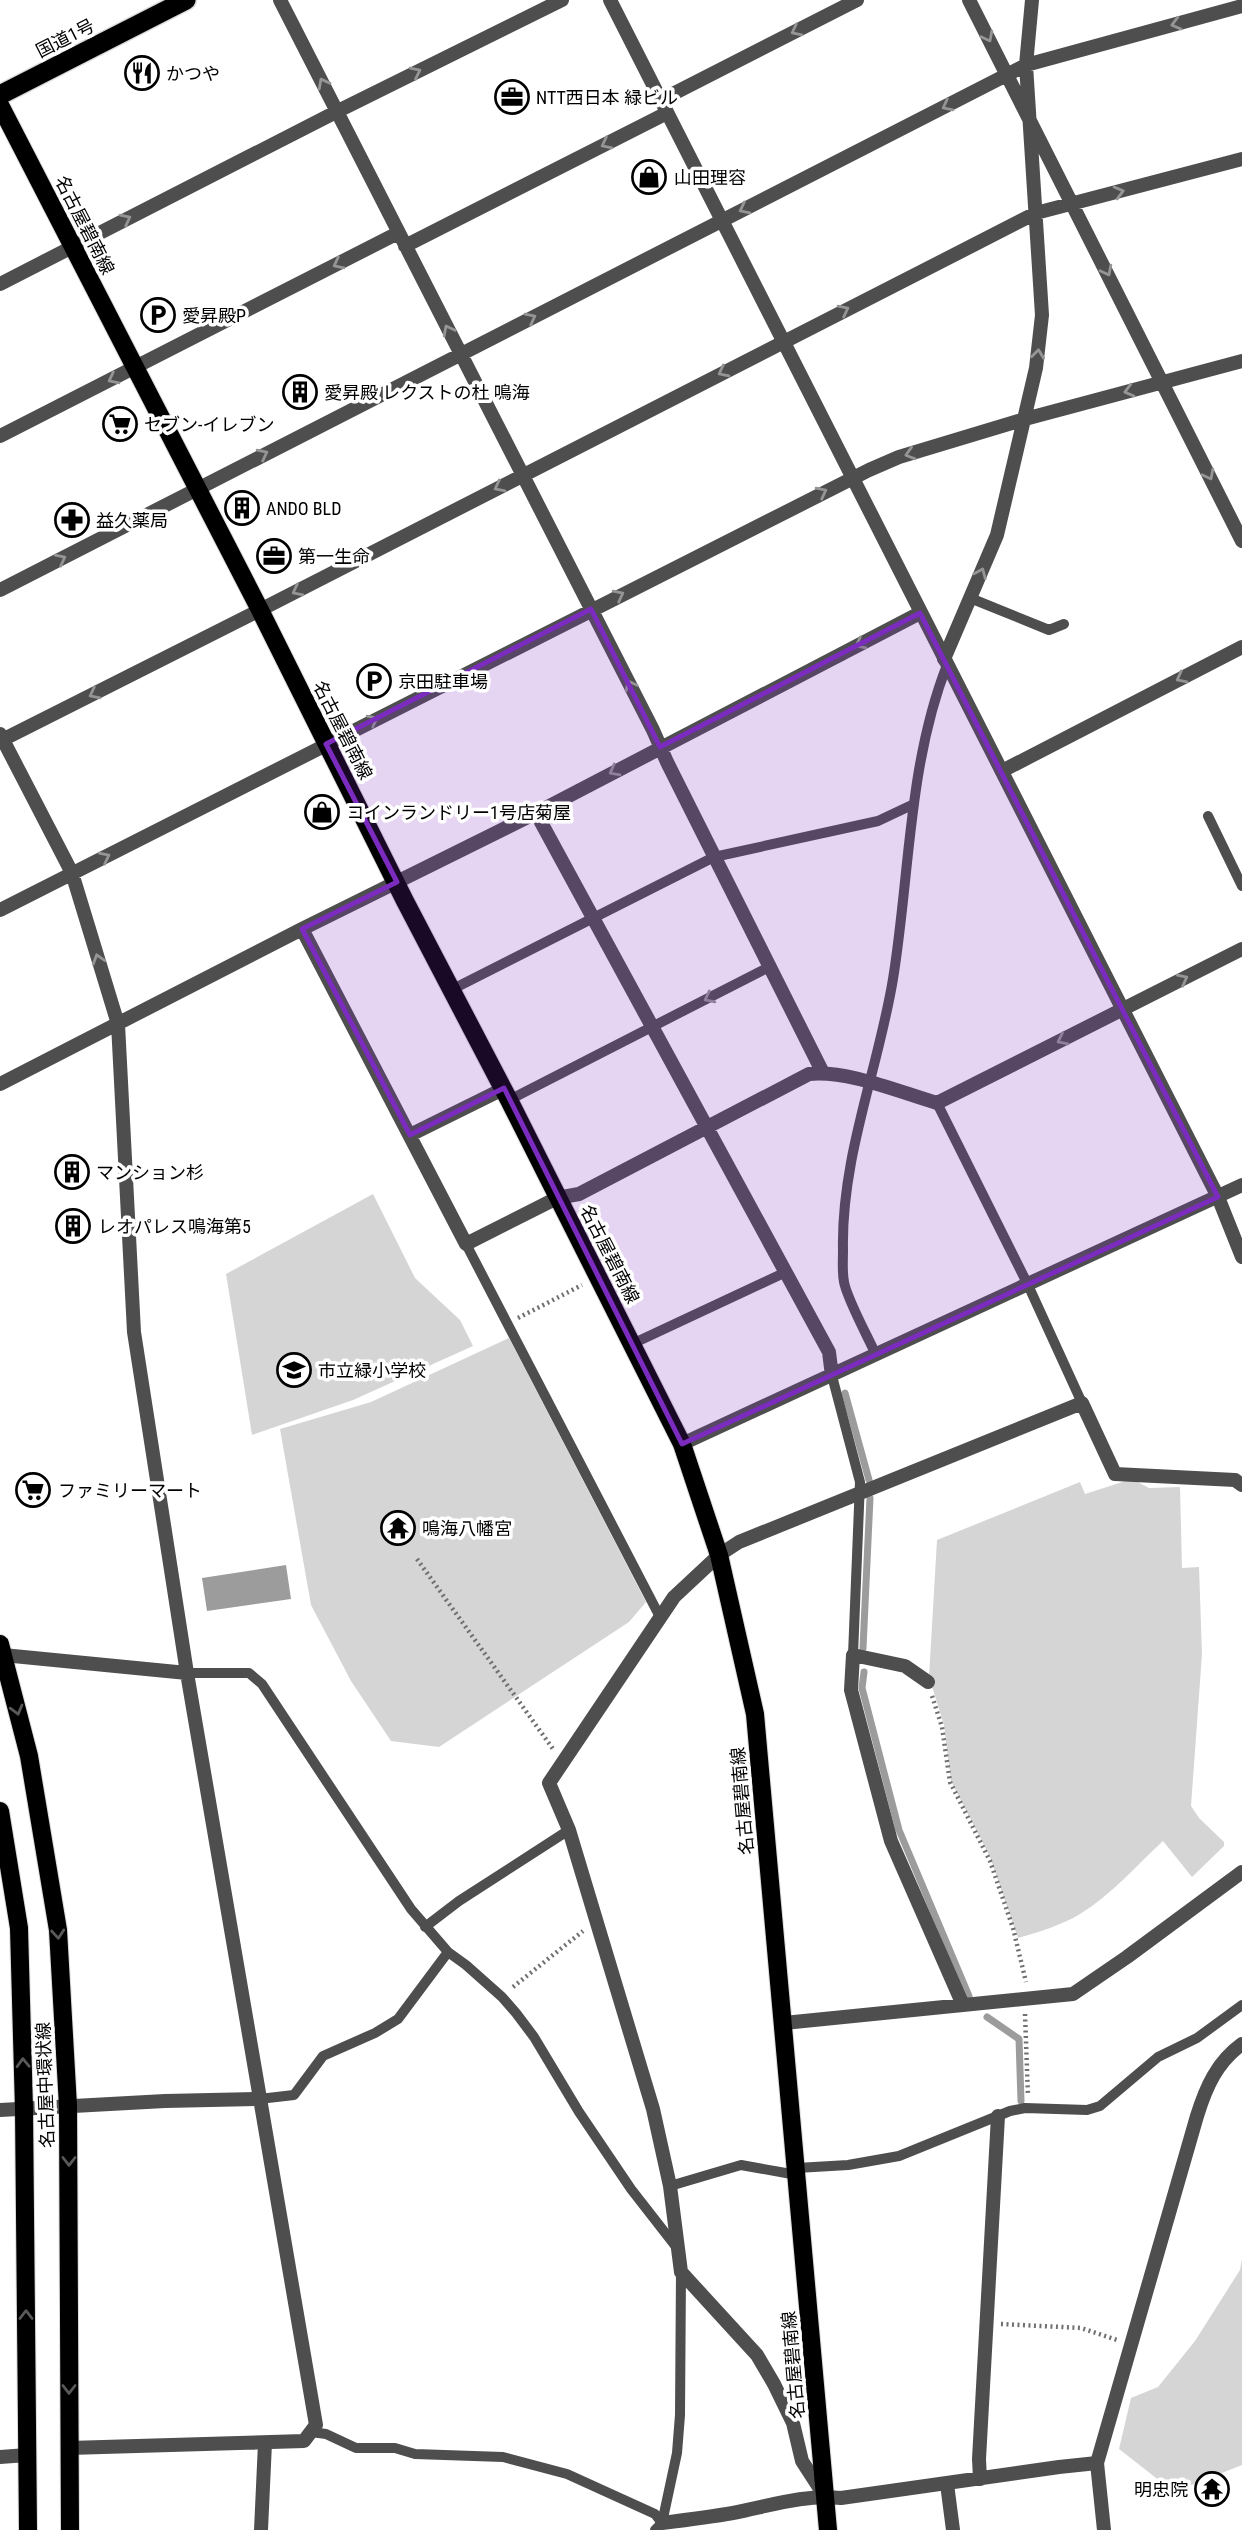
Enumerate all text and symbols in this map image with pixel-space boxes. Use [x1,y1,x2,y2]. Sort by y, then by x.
street label: 国道1号 [32,14,98,62]
one-way arrow [1170,16,1182,30]
one-way arrow [791,23,803,36]
one-way arrow [980,30,993,43]
restaurant icon: かつや [123,54,161,92]
place label: かつや [166,63,220,84]
one-way arrow [409,66,421,80]
one-way arrow [318,78,332,90]
office icon: NTT西日本 緑ビル [493,78,531,116]
place label: NTT西日本 緑ビル [536,87,678,108]
one-way arrow [941,97,954,111]
one-way arrow [601,135,613,149]
shop icon: 山田理容 [630,158,668,196]
place label: 山田理容 [674,167,746,188]
street label: 名古屋碧南線 [51,172,119,278]
one-way arrow [1113,186,1125,200]
one-way arrow [739,201,751,214]
one-way arrow [119,214,131,227]
one-way arrow [332,256,345,269]
one-way arrow [1099,264,1113,276]
parking icon: 愛昇殿P [139,296,177,334]
one-way arrow [837,304,850,318]
place label: 愛昇殿P [182,305,246,326]
one-way arrow [524,312,536,326]
one-way arrow [442,325,456,337]
one-way arrow [1030,348,1045,360]
one-way arrow [718,363,730,377]
one-way arrow [108,370,120,384]
building icon: 愛昇殿 レクストの杜 鳴海 [281,373,319,411]
place label: 愛昇殿 レクストの杜 鳴海 [324,382,530,403]
one-way arrow [1123,383,1135,397]
supermarket icon: セブン-イレブン [101,405,139,443]
place label: セブン-イレブン [144,414,274,435]
one-way arrow [904,445,916,460]
one-way arrow [256,449,268,463]
one-way arrow [1200,468,1214,480]
one-way arrow [494,478,506,492]
one-way arrow [815,487,827,501]
building icon: ANDO BLD [223,489,261,527]
place label: ANDO BLD [266,498,341,519]
pharmacy icon: 益久薬局 [53,501,91,539]
place label: 益久薬局 [96,510,168,531]
office icon: 第一生命 [255,537,293,575]
place label: 第一生命 [298,546,370,567]
one-way arrow [53,553,66,567]
one-way arrow [973,568,987,581]
one-way arrow [292,583,304,597]
one-way arrow [612,589,624,603]
one-way arrow [855,635,867,649]
parking icon: 京田駐車場 [355,662,393,700]
one-way arrow [1176,670,1188,684]
place label: 京田駐車場 [398,671,488,692]
street label: 名古屋碧南線 [309,677,377,783]
one-way arrow [624,680,638,692]
one-way arrow [89,686,101,700]
one-way arrow [366,714,378,728]
one-way arrow [609,763,621,776]
shop icon: コインランドリー1号店菊屋 [303,793,341,831]
place label: コインランドリー1号店菊屋 [346,802,571,823]
one-way arrow [97,851,110,865]
one-way arrow [92,953,107,965]
one-way arrow [1175,974,1188,988]
one-way arrow [704,990,716,1004]
one-way arrow [1057,1032,1069,1046]
building icon: マンション杉 [53,1153,91,1191]
place label: マンション杉 [96,1162,204,1183]
street label: 名古屋碧南線 [576,1201,644,1307]
building icon: レオパレス鳴海第5 [54,1207,92,1245]
place label: レオパレス鳴海第5 [98,1216,251,1237]
school or university icon: 市立緑小学校 [275,1351,313,1389]
place label: 市立緑小学校 [318,1360,426,1381]
supermarket icon: ファミリーマート [14,1471,52,1509]
place label: ファミリーマート [58,1480,202,1501]
temple icon: 鳴海八幡宮 [379,1509,417,1547]
place label: 鳴海八幡宮 [422,1518,512,1539]
one-way arrow [9,1704,23,1716]
street label: 名古屋碧南線 [727,1746,757,1856]
one-way arrow [50,1929,65,1940]
street label: 名古屋中環状線 [32,2022,58,2148]
one-way arrow [15,2057,30,2068]
one-way arrow [61,2156,77,2167]
one-way arrow [18,2309,34,2320]
street label: 名古屋碧南線 [778,2310,808,2420]
one-way arrow [61,2384,77,2394]
temple icon: 明忠院 [1193,2470,1231,2508]
place label: 明忠院 [1134,2479,1188,2500]

